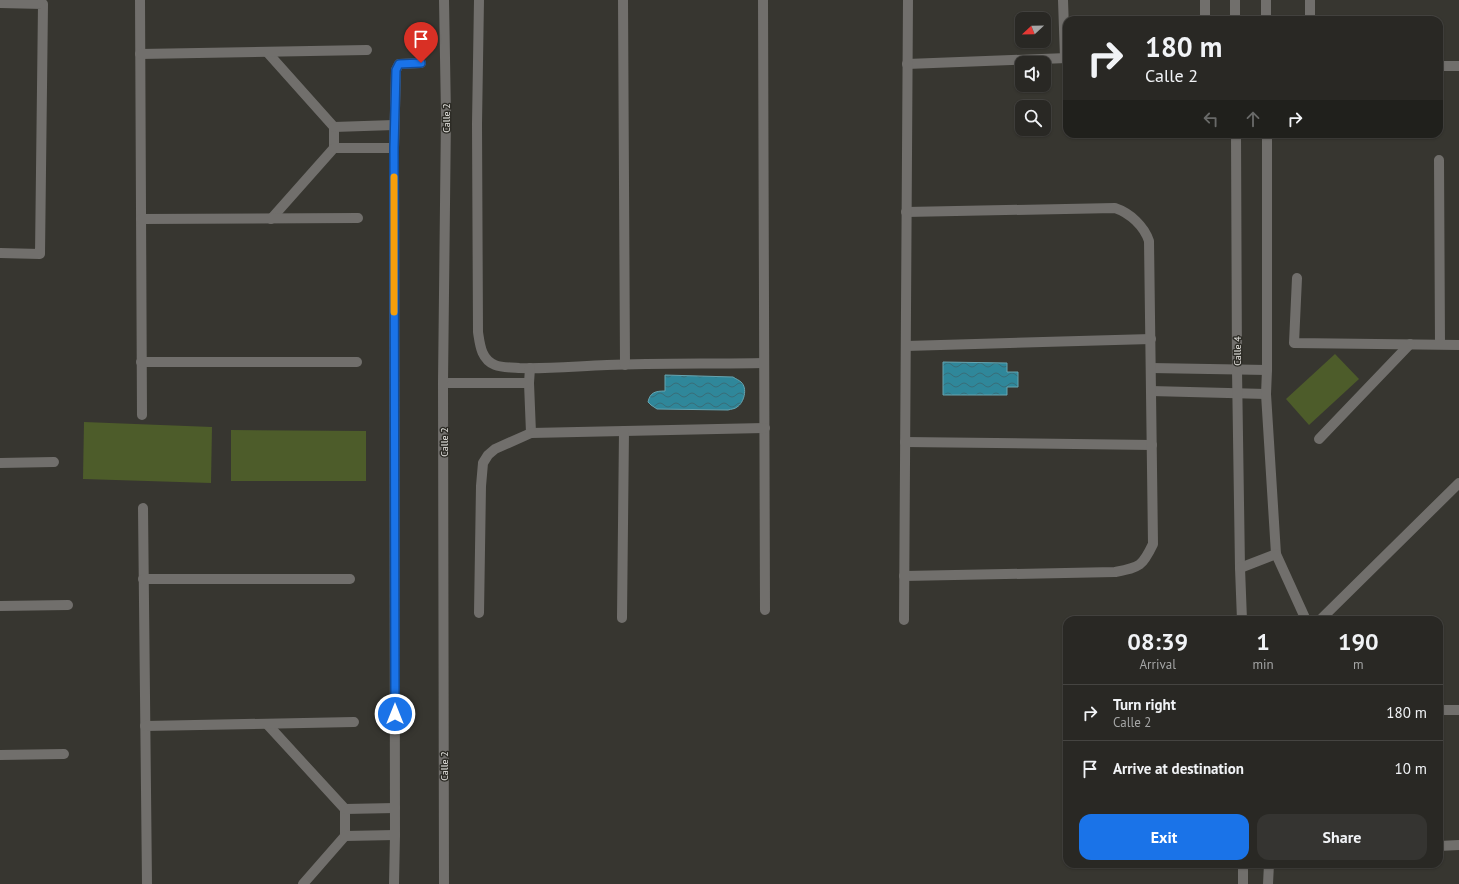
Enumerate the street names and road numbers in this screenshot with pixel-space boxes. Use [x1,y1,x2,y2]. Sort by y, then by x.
street label: Calle 2 [440,103,453,133]
street label: Calle 4 [1231,336,1244,366]
street label: Calle 2 [438,427,451,457]
street label: Calle 2 [438,751,451,781]

